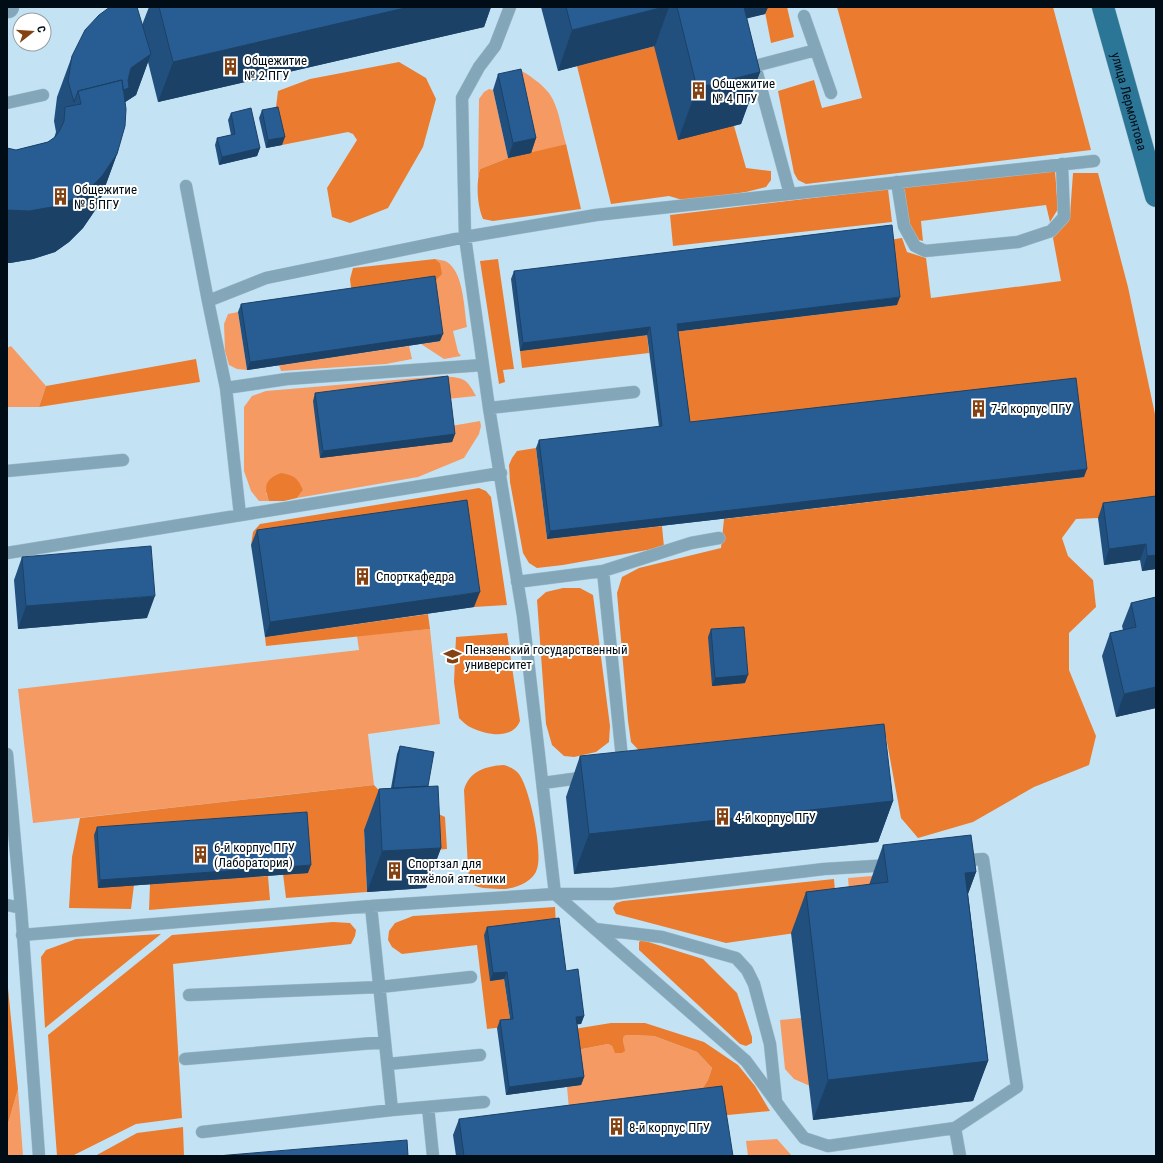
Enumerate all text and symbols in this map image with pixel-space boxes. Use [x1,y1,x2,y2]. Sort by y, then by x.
north arrow [12,12,52,52]
text: С [34,24,48,34]
street label: улица Лермонтова [1108,51,1150,152]
place label: Общежитие № 2 ПГУ [244,53,307,83]
building icon: Общежитие № 2 ПГУ [221,57,241,77]
place label: Общежитие № 4 ПГУ [712,76,775,106]
building icon: Общежитие № 4 ПГУ [689,80,709,100]
place label: Общежитие № 5 ПГУ [74,182,137,212]
building icon: Общежитие № 5 ПГУ [51,186,71,206]
building icon: 7-й корпус ПГУ [968,398,988,418]
place label: 7-й корпус ПГУ [991,401,1072,416]
building icon: Спорткафедра [353,566,373,586]
place label: Спорткафедра [376,569,454,584]
place label: Пензенский государственный университет [465,642,628,672]
school or university icon: Пензенский государственный университет [442,646,462,666]
building icon: 4-й корпус ПГУ [712,807,732,827]
place label: 4-й корпус ПГУ [735,810,816,825]
place label: 6-й корпус ПГУ (Лаборатория) [214,840,295,870]
building icon: 6-й корпус ПГУ (Лаборатория) [191,844,211,864]
place label: Спортзал для тяжёлой атлетики [408,856,506,886]
building icon: Спортзал для тяжёлой атлетики [385,860,405,880]
building icon: 8-й корпус ПГУ [606,1117,626,1137]
place label: 8-й корпус ПГУ [629,1120,710,1135]

